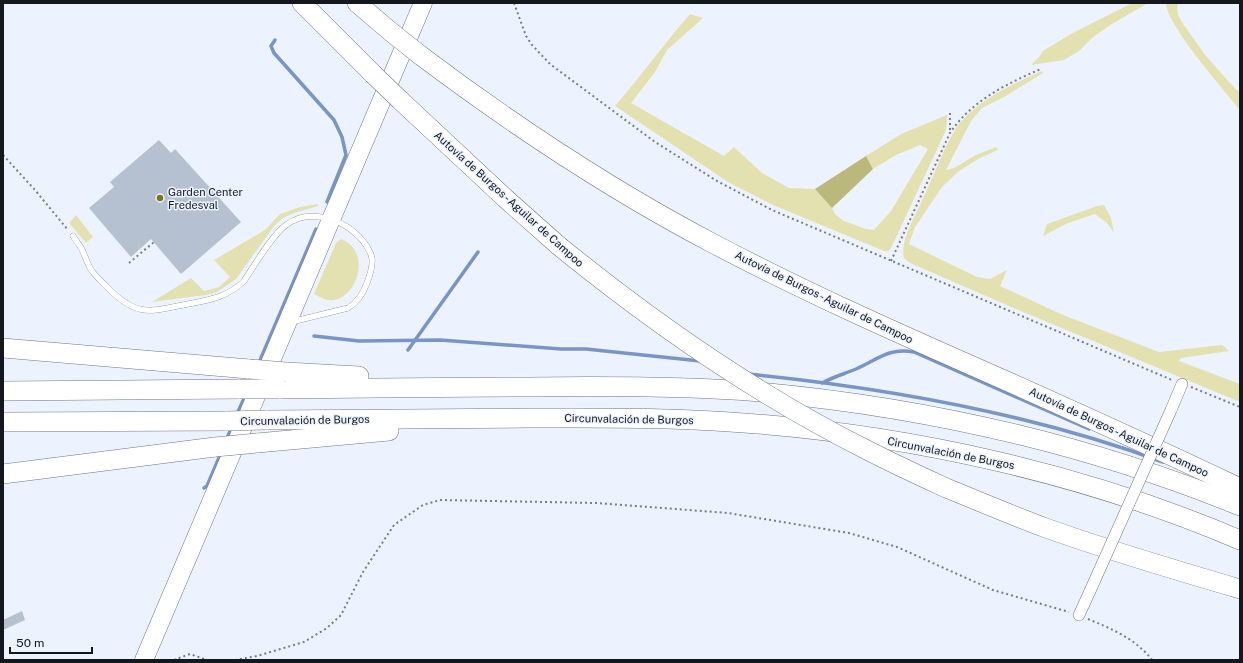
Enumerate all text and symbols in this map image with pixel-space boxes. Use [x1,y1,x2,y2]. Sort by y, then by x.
street label: Autovía de Burgos - Aguilar de Campoo [432,129,586,269]
place label: Garden Center Fredesval [168,186,243,211]
marker: Garden Center Fredesval [155,193,165,203]
street label: Autovía de Burgos - Aguilar de Campoo [733,249,915,345]
street label: Autovía de Burgos - Aguilar de Campoo [1027,385,1211,479]
street label: Circunvalación de Burgos [564,412,694,426]
street label: Circunvalación de Burgos [240,413,370,427]
street label: Circunvalación de Burgos [886,435,1016,471]
scale bar [10,629,92,655]
text: 50 m [16,636,44,650]

